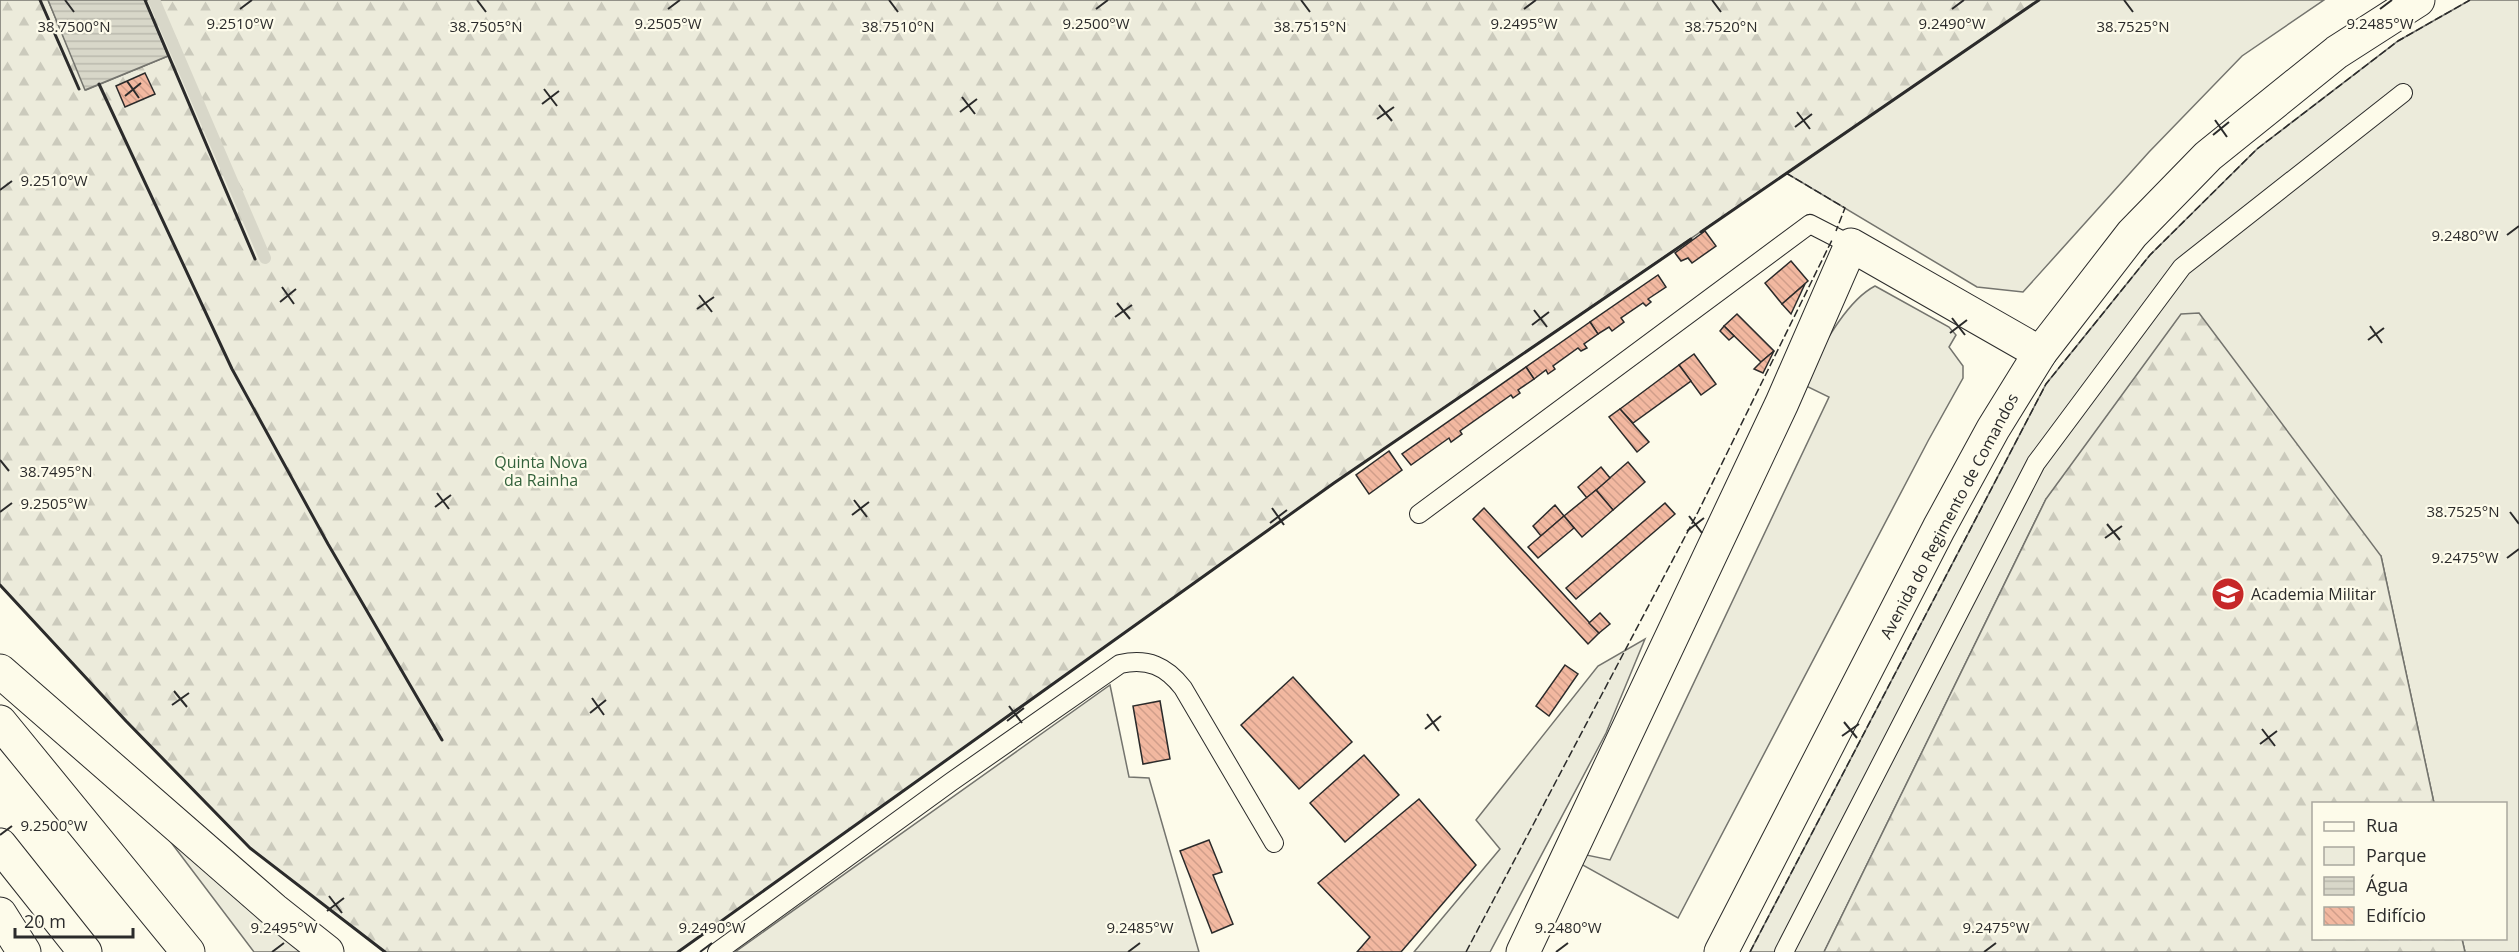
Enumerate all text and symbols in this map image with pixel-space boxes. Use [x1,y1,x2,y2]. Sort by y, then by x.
text: 9.2510°W [206,13,274,33]
text: 9.2505°W [634,13,702,33]
text: 9.2500°W [1062,13,1130,33]
text: 9.2495°W [1490,13,1558,33]
text: 9.2490°W [1918,13,1986,33]
text: 9.2485°W [2346,13,2414,33]
text: 38.7500°N [37,16,111,36]
text: 38.7505°N [449,16,523,36]
text: 38.7510°N [861,16,935,36]
text: 38.7515°N [1273,16,1347,36]
text: 38.7520°N [1684,16,1758,36]
text: 38.7525°N [2096,16,2170,36]
text: 9.2510°W [20,170,88,190]
text: 9.2480°W [2431,225,2499,245]
street label: Avenida do Regimento de Comandos [1875,389,2023,643]
park label: Quinta Nova da Rainha [494,451,588,491]
text: 38.7495°N [19,461,93,481]
text: 9.2505°W [20,493,88,513]
text: 38.7525°N [2426,501,2500,521]
text: 9.2475°W [2431,547,2499,567]
school or university icon: Academia Militar [2210,576,2246,612]
place label: Academia Militar [2251,583,2376,605]
legend [2312,802,2507,940]
text: Rua [2366,813,2398,837]
text: 9.2500°W [20,815,88,835]
text: Parque [2366,843,2426,867]
text: Água [2366,873,2408,897]
scale bar [15,901,134,939]
text: Edifício [2366,903,2426,927]
text: 20 m [24,909,66,933]
text: 9.2495°W [250,917,318,937]
text: 9.2490°W [678,917,746,937]
text: 9.2485°W [1106,917,1174,937]
text: 9.2480°W [1534,917,1602,937]
text: 9.2475°W [1962,917,2030,937]

